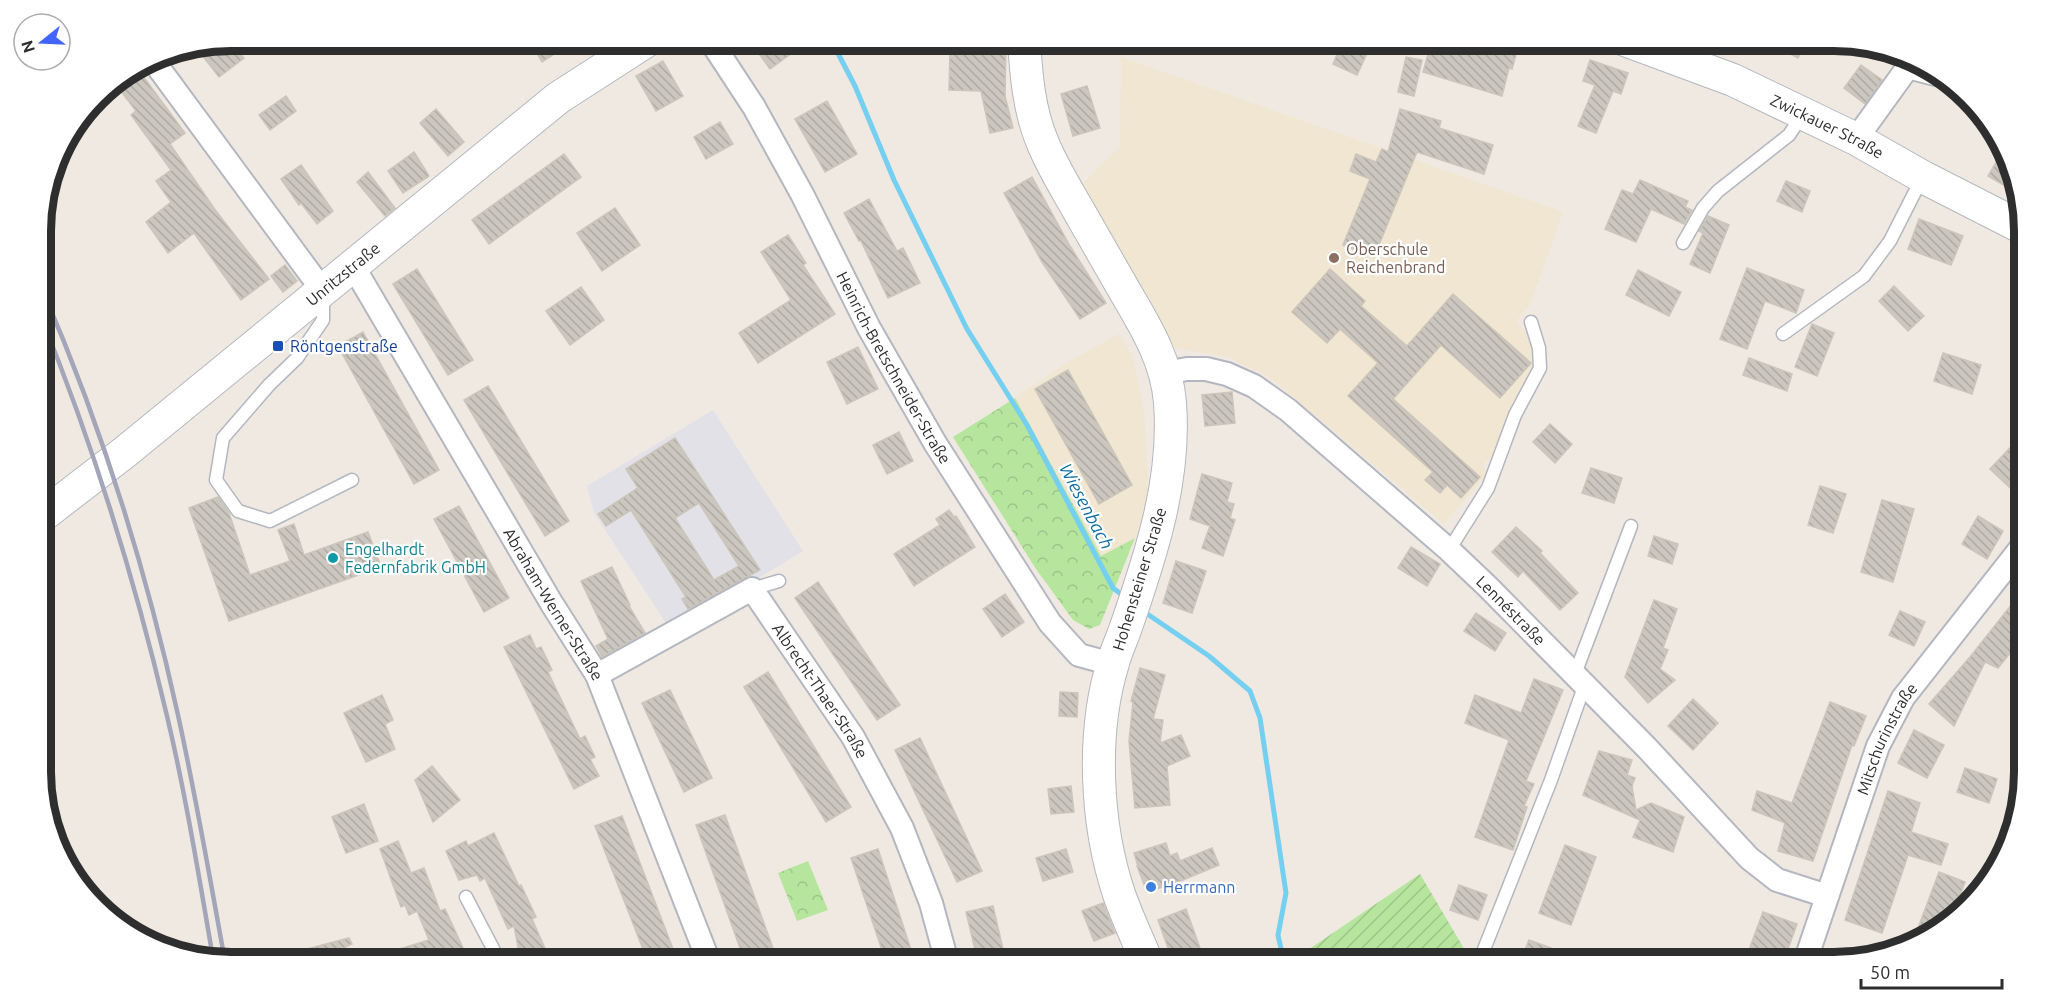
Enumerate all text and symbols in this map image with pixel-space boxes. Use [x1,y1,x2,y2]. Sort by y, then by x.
north arrow [12,12,72,72]
text: N [17,38,38,55]
street label: Zwickauer Straße [1768,90,1887,162]
street label: Unritzstraße [302,239,383,309]
place label: Oberschule Reichenbrand [1346,240,1445,276]
marker: Oberschule Reichenbrand [1327,251,1341,265]
street label: Heinrich-Bretschneider-Straße [833,269,955,467]
place label: Röntgenstraße [290,337,398,355]
marker: Röntgenstraße [271,339,285,353]
water label: Wiesenbach [1056,460,1118,552]
street label: Hohensteiner Straße [1109,505,1169,653]
street label: Abraham-Werner-Straße [500,525,607,683]
place label: Engelhardt Federnfabrik GmbH [345,540,486,576]
marker: Engelhardt Federnfabrik GmbH [326,551,340,565]
street label: Lennéstraße [1473,572,1549,649]
street label: Albrecht-Thaer-Straße [769,620,872,761]
street label: Mitschurinstraße [1853,679,1920,797]
place label: Herrmann [1163,878,1235,896]
marker: Herrmann [1144,880,1158,894]
scale bar [1861,952,2002,990]
text: 50 m [1870,962,1910,982]

